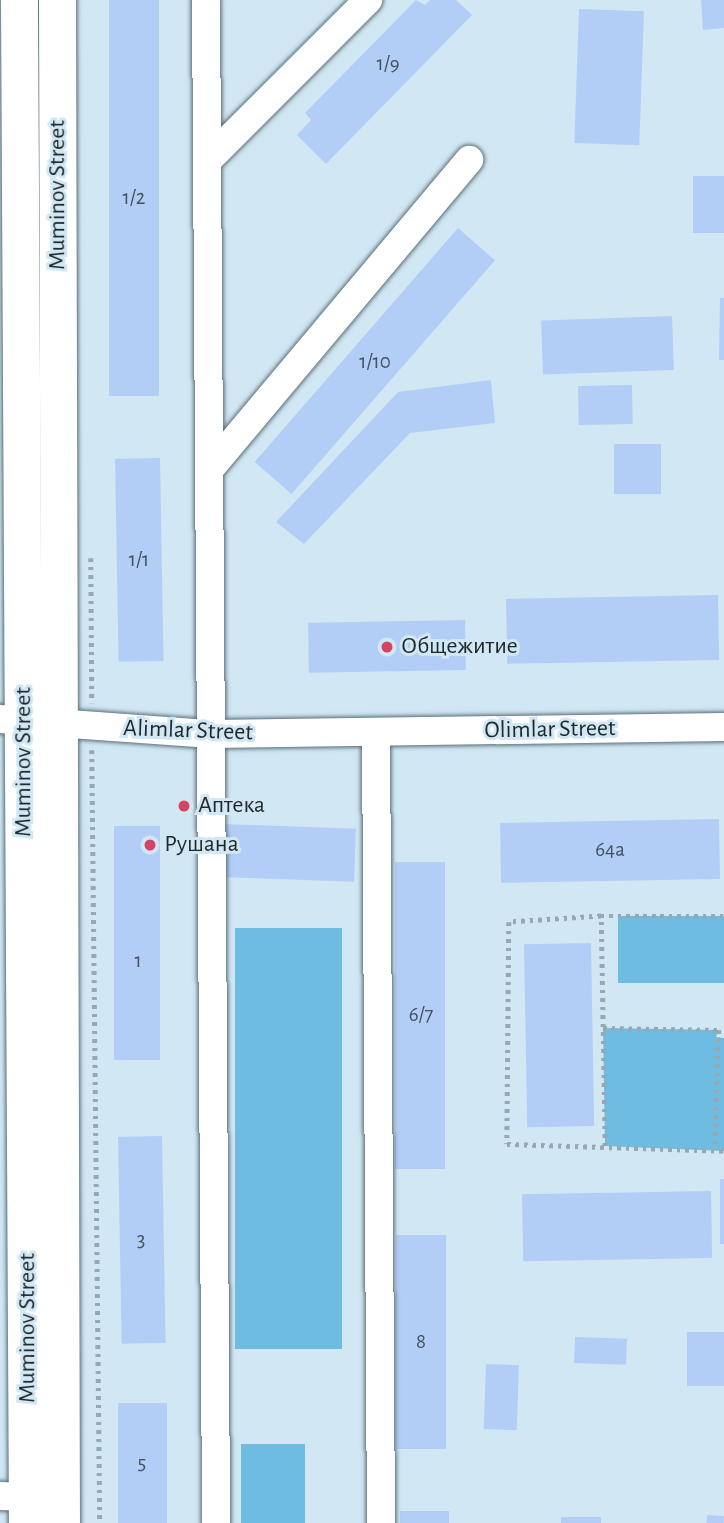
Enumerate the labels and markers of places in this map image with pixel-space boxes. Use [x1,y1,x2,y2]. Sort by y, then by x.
place label: Общежитие [401,633,518,661]
marker: Общежитие [379,639,395,655]
place label: Аптека [198,792,265,820]
marker: Аптека [176,798,192,814]
place label: Рушана [164,831,239,859]
marker: Рушана [142,837,158,853]

